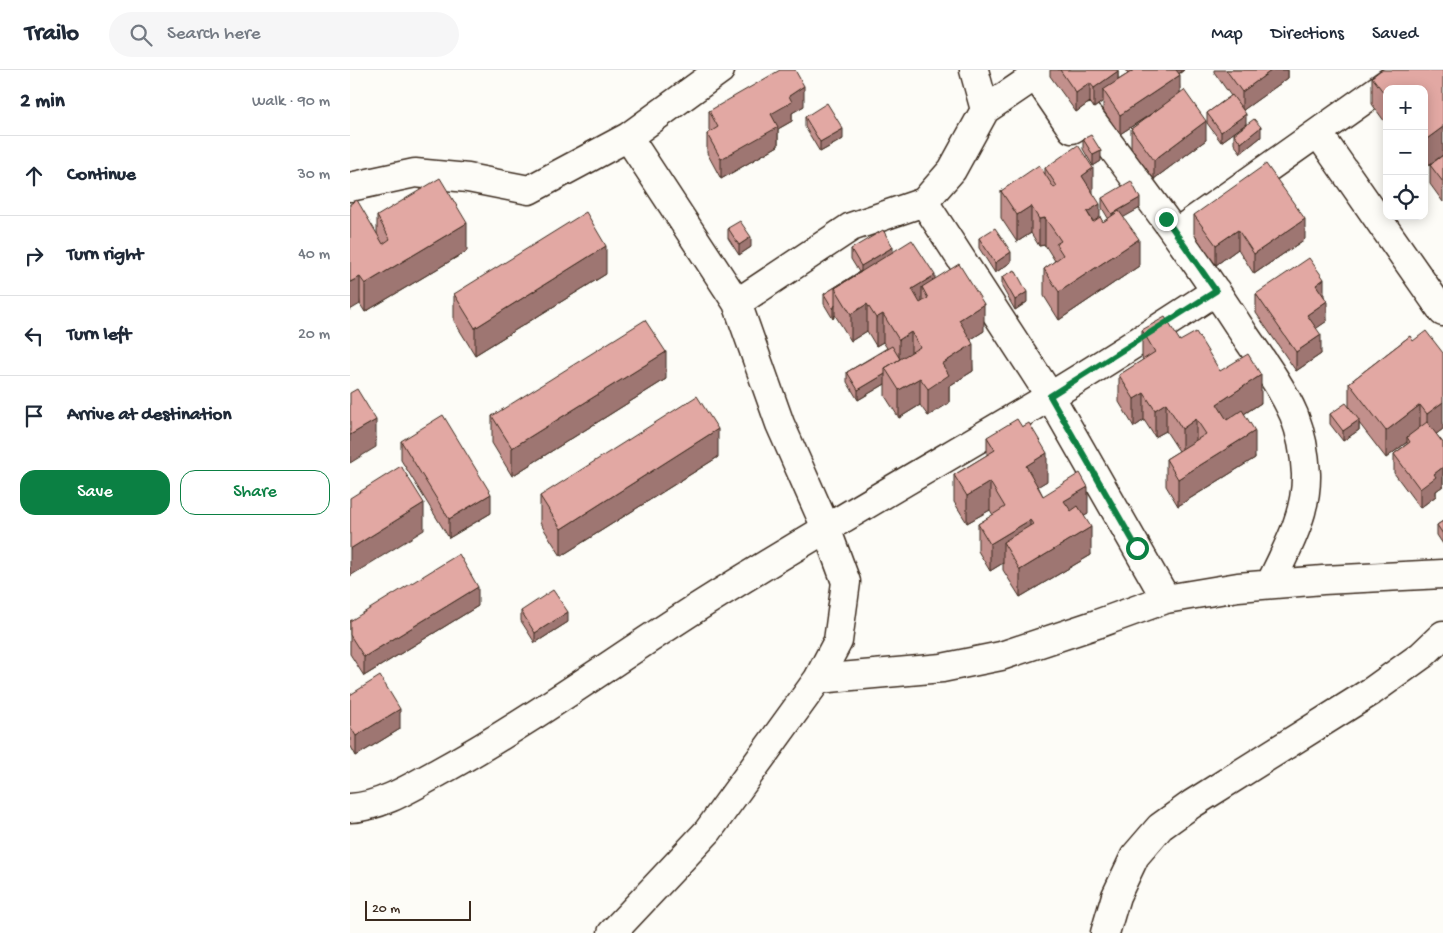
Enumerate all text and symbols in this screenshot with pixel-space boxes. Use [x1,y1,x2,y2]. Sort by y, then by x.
search box [109,12,459,57]
text: Trailo [25,20,79,49]
icon: search [127,21,155,49]
text: Search here [167,23,261,46]
text: Map [1211,24,1243,45]
text: Directions [1271,24,1344,45]
text: Saved [1372,24,1418,45]
map controls [1383,85,1428,220]
button: + [1383,85,1428,130]
text: 2 min [20,90,65,115]
text: Walk · 90 m [252,93,330,112]
button: − [1383,130,1428,175]
icon: ahead [20,162,48,190]
text: Continue [67,164,136,187]
text: 30 m [297,166,330,185]
button: locate [1383,175,1428,220]
route end [1155,208,1178,231]
icon: right [20,242,48,270]
text: Turn right [67,244,143,267]
text: 40 m [298,246,330,265]
icon: left [20,322,48,350]
text: Turn left [67,324,131,347]
text: 20 m [298,326,330,345]
icon: arrive [20,402,48,430]
text: Arrive at destination [67,404,231,427]
button: Save [20,470,170,515]
button: Share [180,470,330,515]
route start [1126,537,1149,560]
scale bar [365,898,471,921]
text: 20 m [372,901,400,918]

